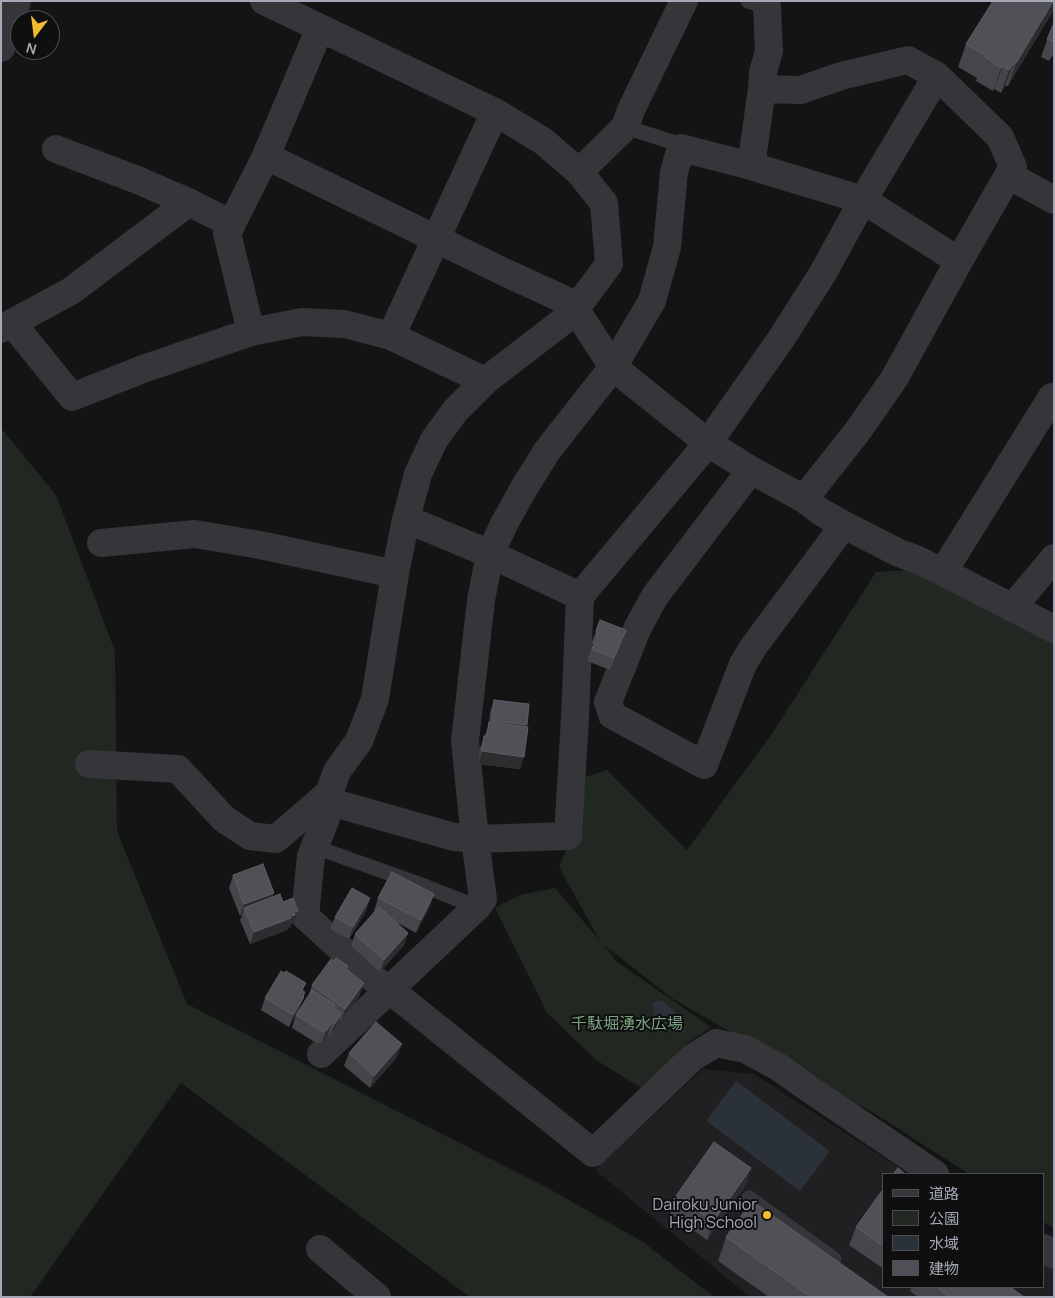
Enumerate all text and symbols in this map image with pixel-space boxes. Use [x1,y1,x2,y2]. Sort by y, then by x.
north arrow [10,10,60,60]
text: N [24,39,39,59]
park label: 千駄堀湧水広場 [571,1015,683,1035]
legend [882,1173,1045,1288]
text: 道路 [929,1183,959,1204]
place label: Dairoku Junior High School [653,1196,757,1234]
text: 公園 [929,1208,959,1229]
marker: Dairoku Junior High School [761,1209,773,1221]
text: 水域 [929,1233,959,1254]
text: 建物 [929,1258,959,1279]

